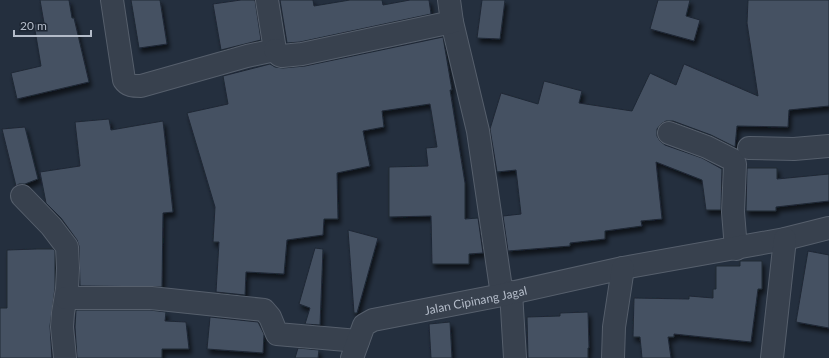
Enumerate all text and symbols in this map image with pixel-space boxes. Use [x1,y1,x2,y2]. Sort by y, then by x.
scale bar [14,12,91,38]
text: 20 m [20,18,47,33]
street label: Jalan Cipinang Jagal [423,282,528,317]

